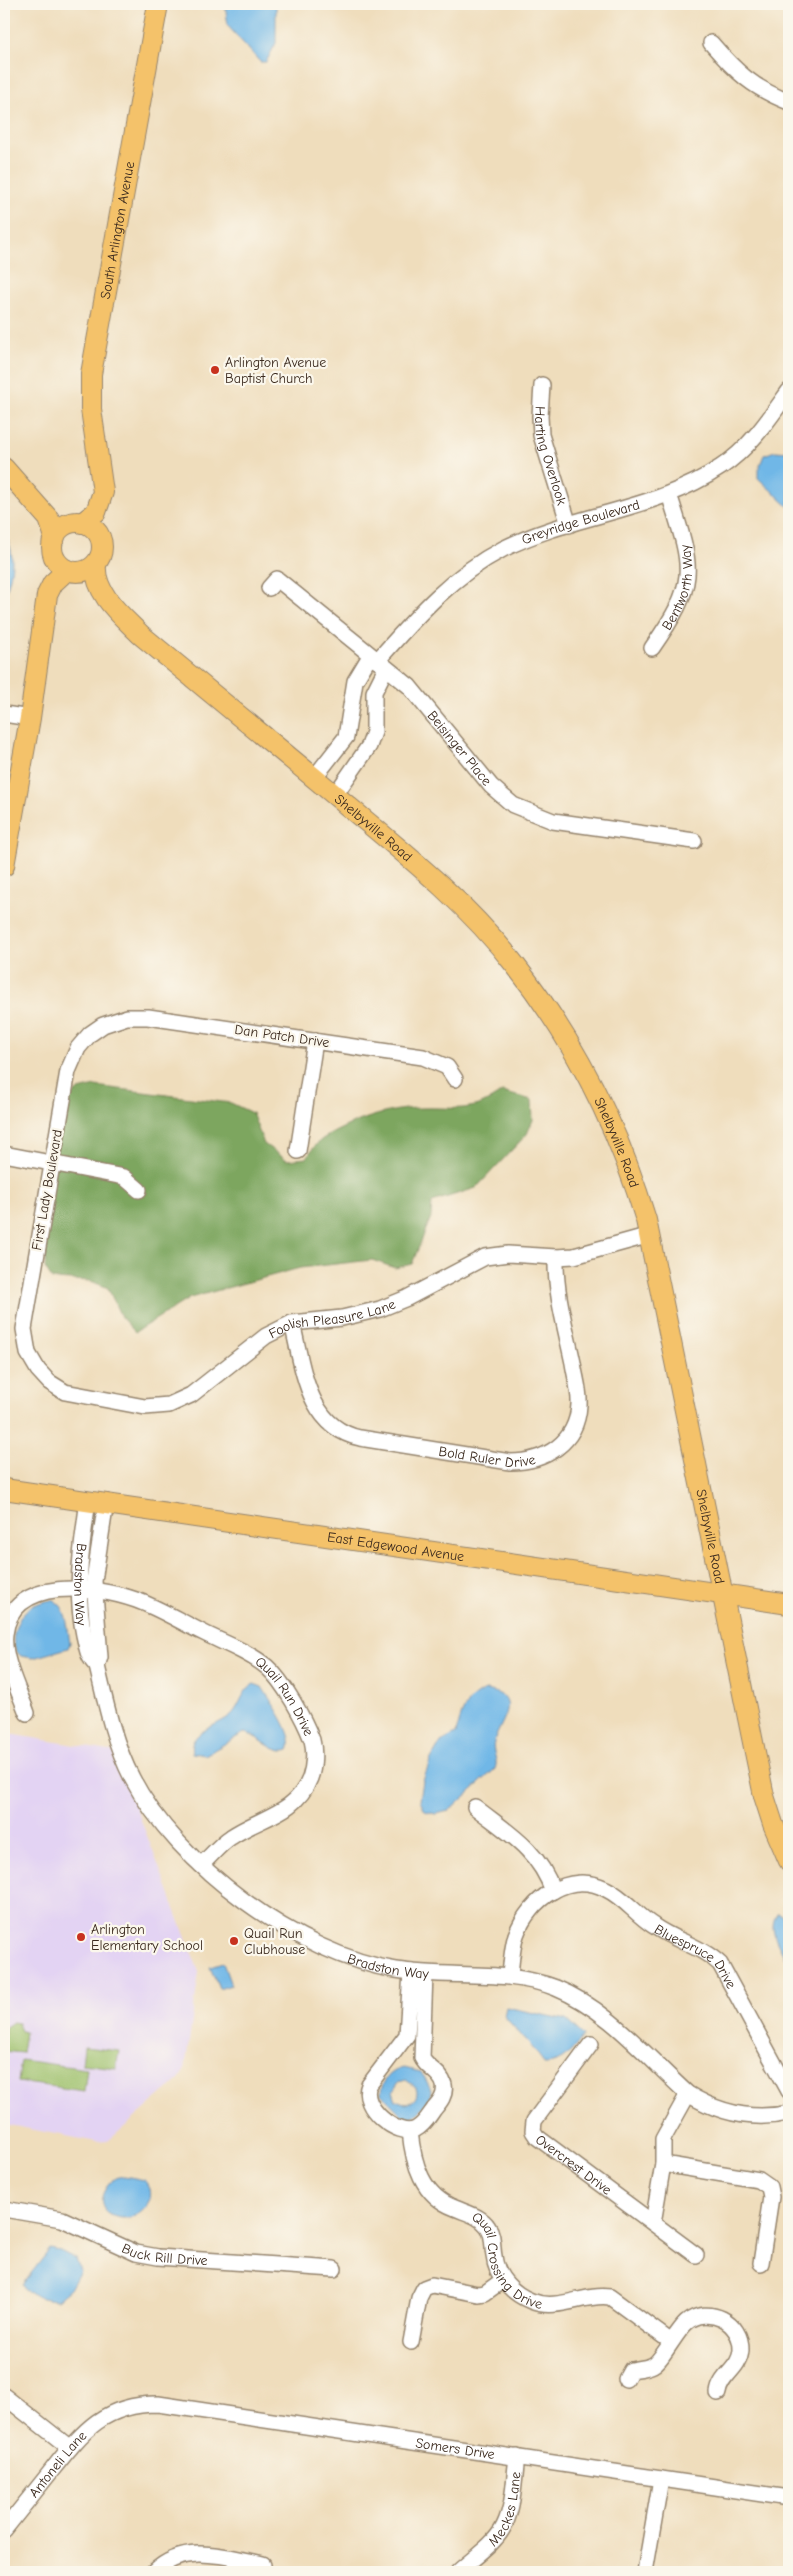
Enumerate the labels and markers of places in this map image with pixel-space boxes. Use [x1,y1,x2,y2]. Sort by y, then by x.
place label: Arlington Avenue Baptist Church [225,354,326,387]
marker: Arlington Avenue Baptist Church [209,364,221,376]
place label: Arlington Elementary School [91,1921,203,1954]
place label: Quail Run Clubhouse [244,1925,305,1958]
marker: Arlington Elementary School [75,1931,87,1943]
marker: Quail Run Clubhouse [228,1935,240,1947]

